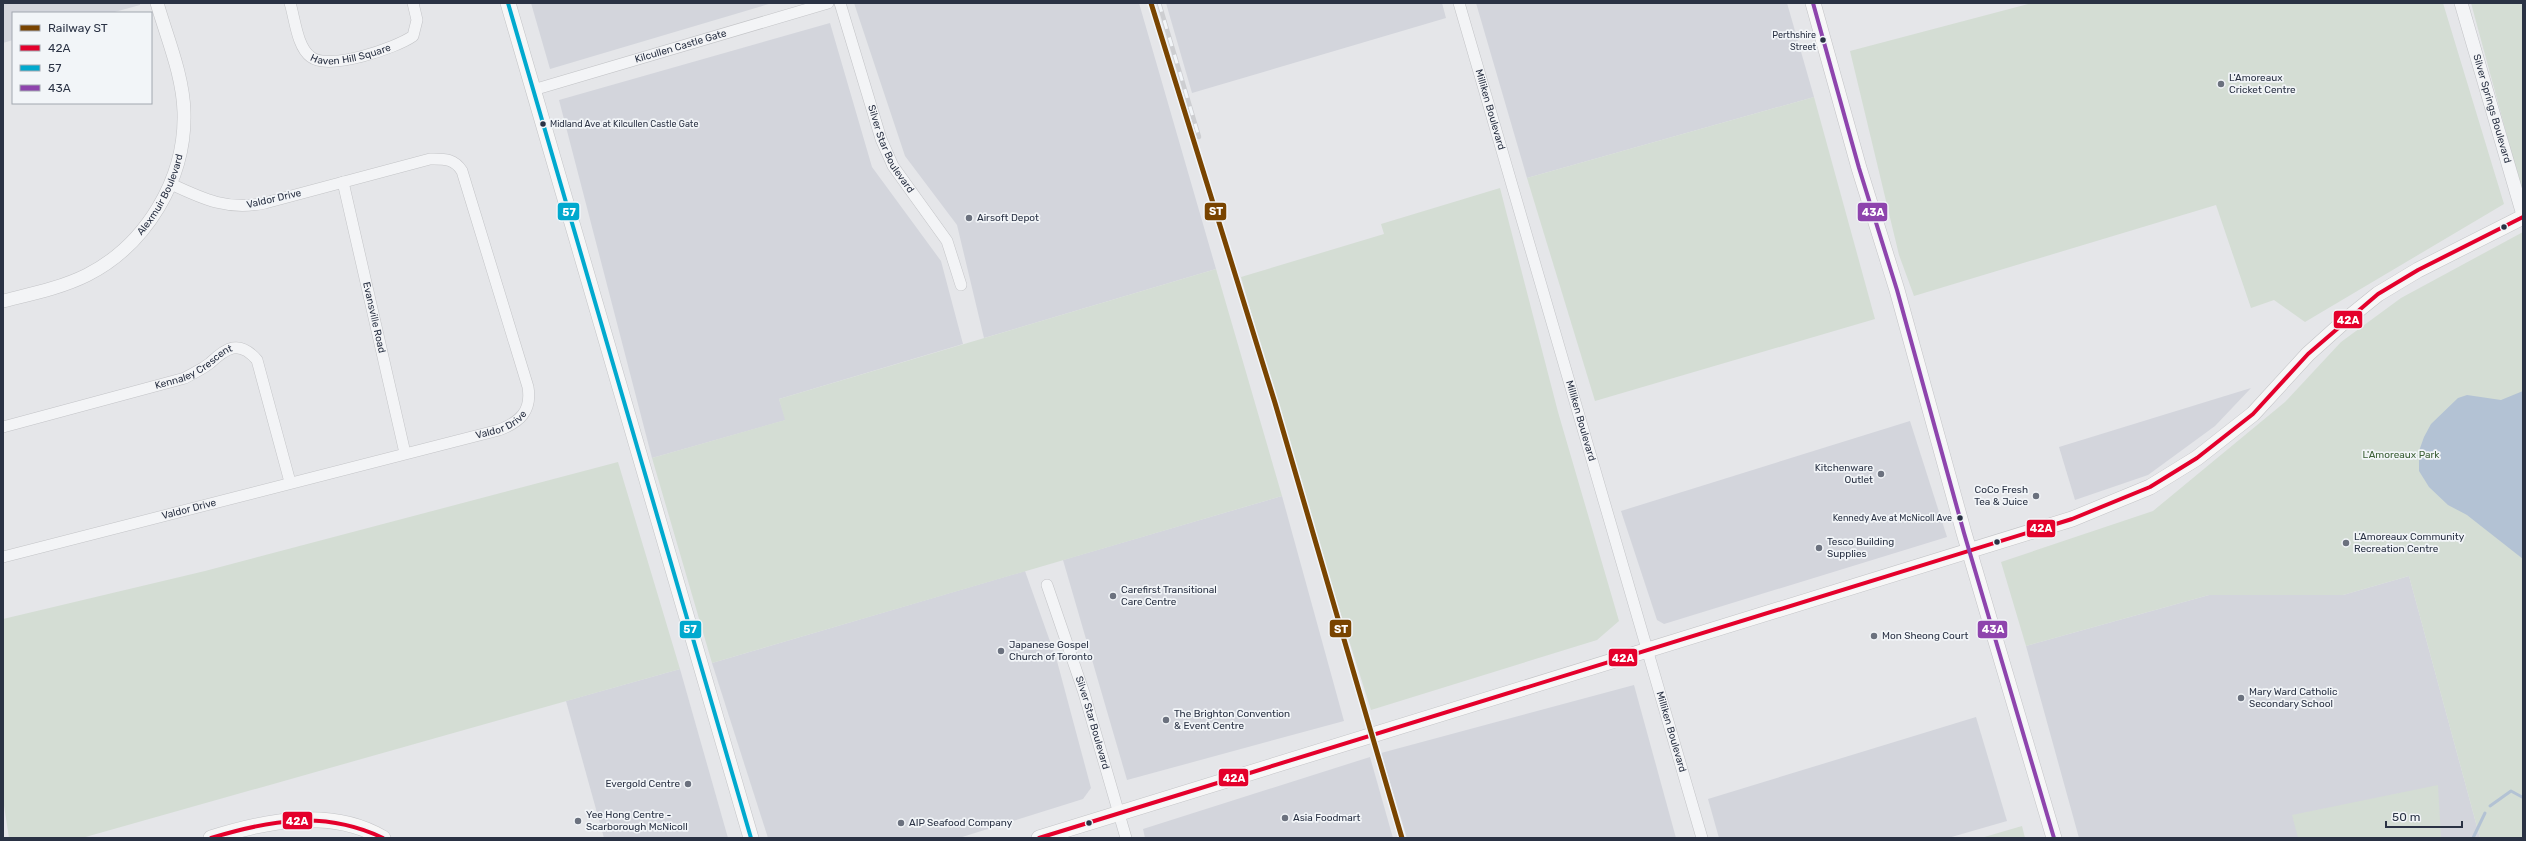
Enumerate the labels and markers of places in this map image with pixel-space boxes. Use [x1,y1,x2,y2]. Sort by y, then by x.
place label: Perthshire Street [1772,30,1816,52]
marker: Perthshire Street [1818,35,1828,45]
place label: L'Amoreaux Cricket Centre [2229,72,2296,96]
marker: L'Amoreaux Cricket Centre [2216,79,2226,89]
marker: Midland Ave at Kilcullen Castle Gate [538,119,548,129]
place label: Midland Ave at Kilcullen Castle Gate [550,119,698,129]
place label: Airsoft Depot [977,212,1039,224]
marker: Airsoft Depot [964,213,974,223]
unlabelled marker [2499,222,2509,232]
place label: Kitchenware Outlet [1815,462,1873,486]
marker: Kitchenware Outlet [1876,469,1886,479]
place label: CoCo Fresh Tea & Juice [1974,484,2028,508]
marker: CoCo Fresh Tea & Juice [2031,491,2041,501]
place label: Kennedy Ave at McNicoll Ave [1833,513,1952,523]
marker: Kennedy Ave at McNicoll Ave [1955,513,1965,523]
place label: L’Amoreaux Community Recreation Centre [2354,531,2465,555]
place label: Tesco Building Supplies [1827,536,1894,560]
unlabelled marker [1992,537,2002,547]
marker: L’Amoreaux Community Recreation Centre [2341,538,2351,548]
marker: Tesco Building Supplies [1814,543,1824,553]
place label: Carefirst Transitional Care Centre [1121,584,1217,608]
marker: Carefirst Transitional Care Centre [1108,591,1118,601]
place label: Mon Sheong Court [1882,630,1969,642]
marker: Mon Sheong Court [1869,631,1879,641]
place label: Japanese Gospel Church of Toronto [1009,639,1093,663]
marker: Japanese Gospel Church of Toronto [996,646,1006,656]
place label: Mary Ward Catholic Secondary School [2249,686,2338,710]
marker: Mary Ward Catholic Secondary School [2236,693,2246,703]
place label: The Brighton Convention & Event Centre [1174,708,1290,732]
marker: The Brighton Convention & Event Centre [1161,715,1171,725]
place label: Evergold Centre [605,778,680,790]
marker: Evergold Centre [683,779,693,789]
place label: Yee Hong Centre - Scarborough McNicoll [586,809,688,833]
place label: Asia Foodmart [1293,812,1361,824]
marker: Asia Foodmart [1280,813,1290,823]
marker: Yee Hong Centre - Scarborough McNicoll [573,816,583,826]
place label: AIP Seafood Company [909,817,1013,829]
marker: AIP Seafood Company [896,818,906,828]
unlabelled marker [1084,818,1094,828]

